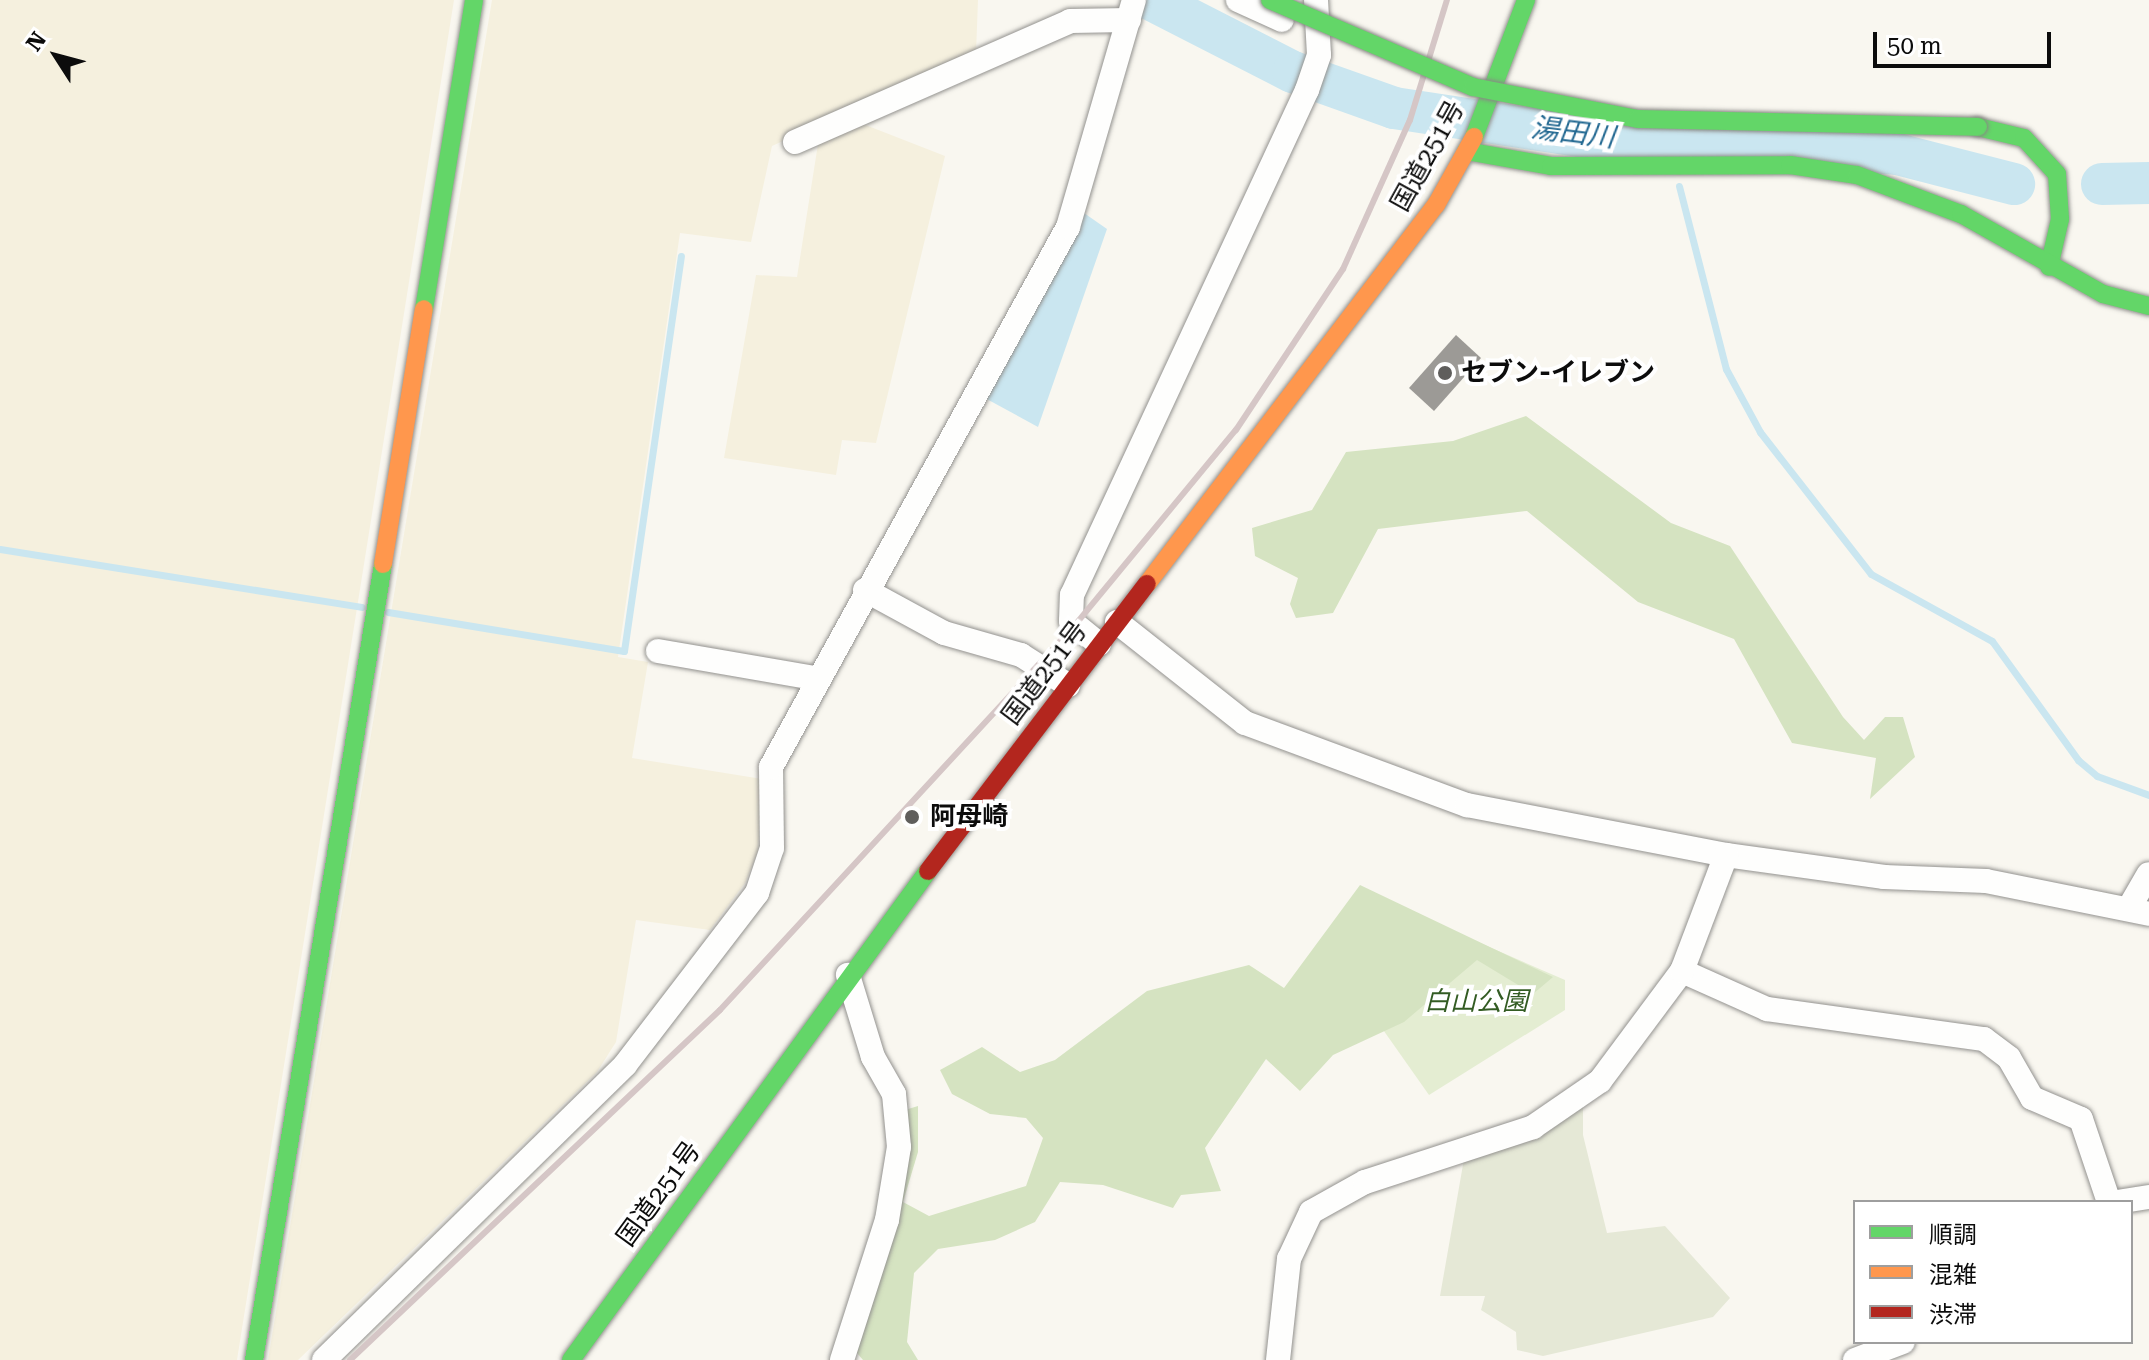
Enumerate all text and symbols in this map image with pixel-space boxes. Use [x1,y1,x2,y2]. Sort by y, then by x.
north arrow [16,16,96,96]
scale bar [1877,16,2055,66]
text: N [21,27,51,56]
text: 50 m [1887,32,1942,60]
street label: 国道251号 [1385,95,1471,217]
water label: 湯田川 [1529,111,1617,155]
place label: セブン-イレブン [1461,357,1655,389]
marker: セブン-イレブン [1436,364,1454,382]
street label: 国道251号 [996,615,1094,731]
place label: 阿母崎 [930,801,1008,833]
marker: 阿母崎 [901,806,923,828]
park label: 白山公園 [1424,986,1528,1018]
street label: 国道251号 [611,1136,707,1252]
legend [1853,1200,2133,1344]
text: 順調 [1929,1221,1977,1249]
text: 混雑 [1929,1261,1977,1289]
text: 渋滞 [1929,1301,1977,1329]

